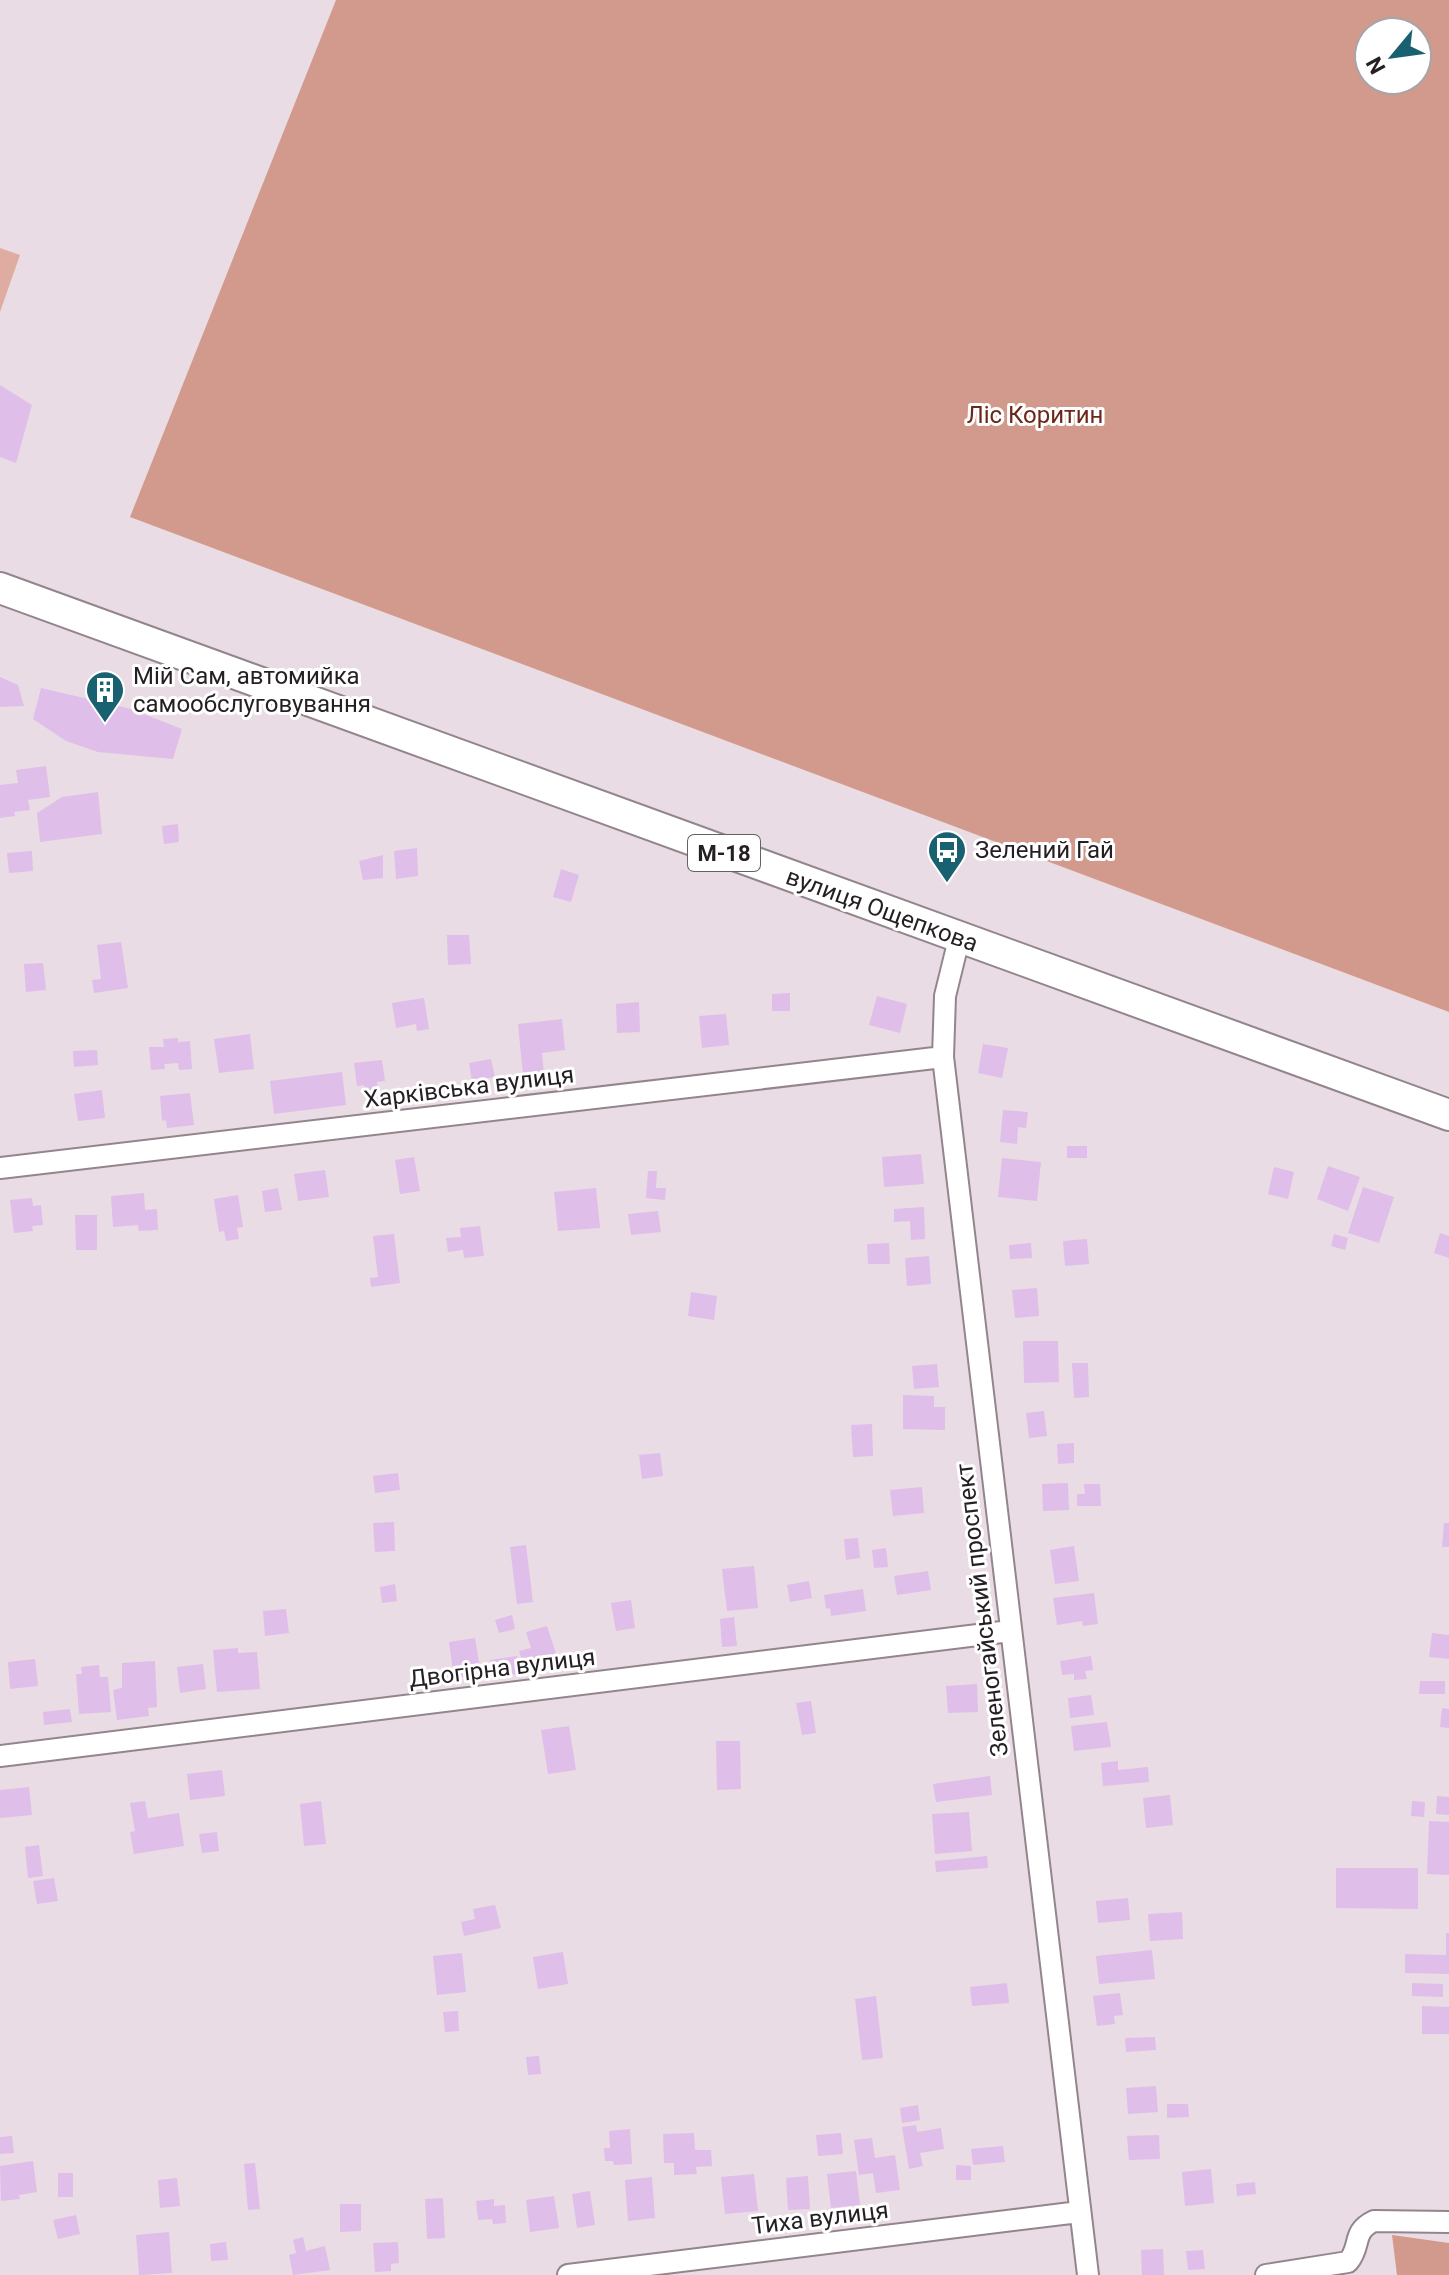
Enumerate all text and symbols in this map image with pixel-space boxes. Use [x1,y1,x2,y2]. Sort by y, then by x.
north arrow [1353,16,1433,96]
text: N [1361,53,1391,78]
park label: Ліс Коритин [967,401,1103,429]
place label: Мій Сам, автомийка самообслуговування [133,662,371,718]
building icon: Мій Сам, автомийка самообслуговування [84,669,126,724]
bus stop icon: Зелений Гай [926,829,968,884]
road number: М-18 [688,835,760,871]
place label: Зелений Гай [975,836,1114,864]
street label: вулиця Ощепкова [782,862,982,958]
street label: Харківська вулиця [362,1060,576,1114]
street label: Зеленогайський проспект [950,1461,1014,1758]
street label: Двогірна вулиця [407,1643,597,1693]
street label: Тиха вулиця [750,2196,890,2240]

